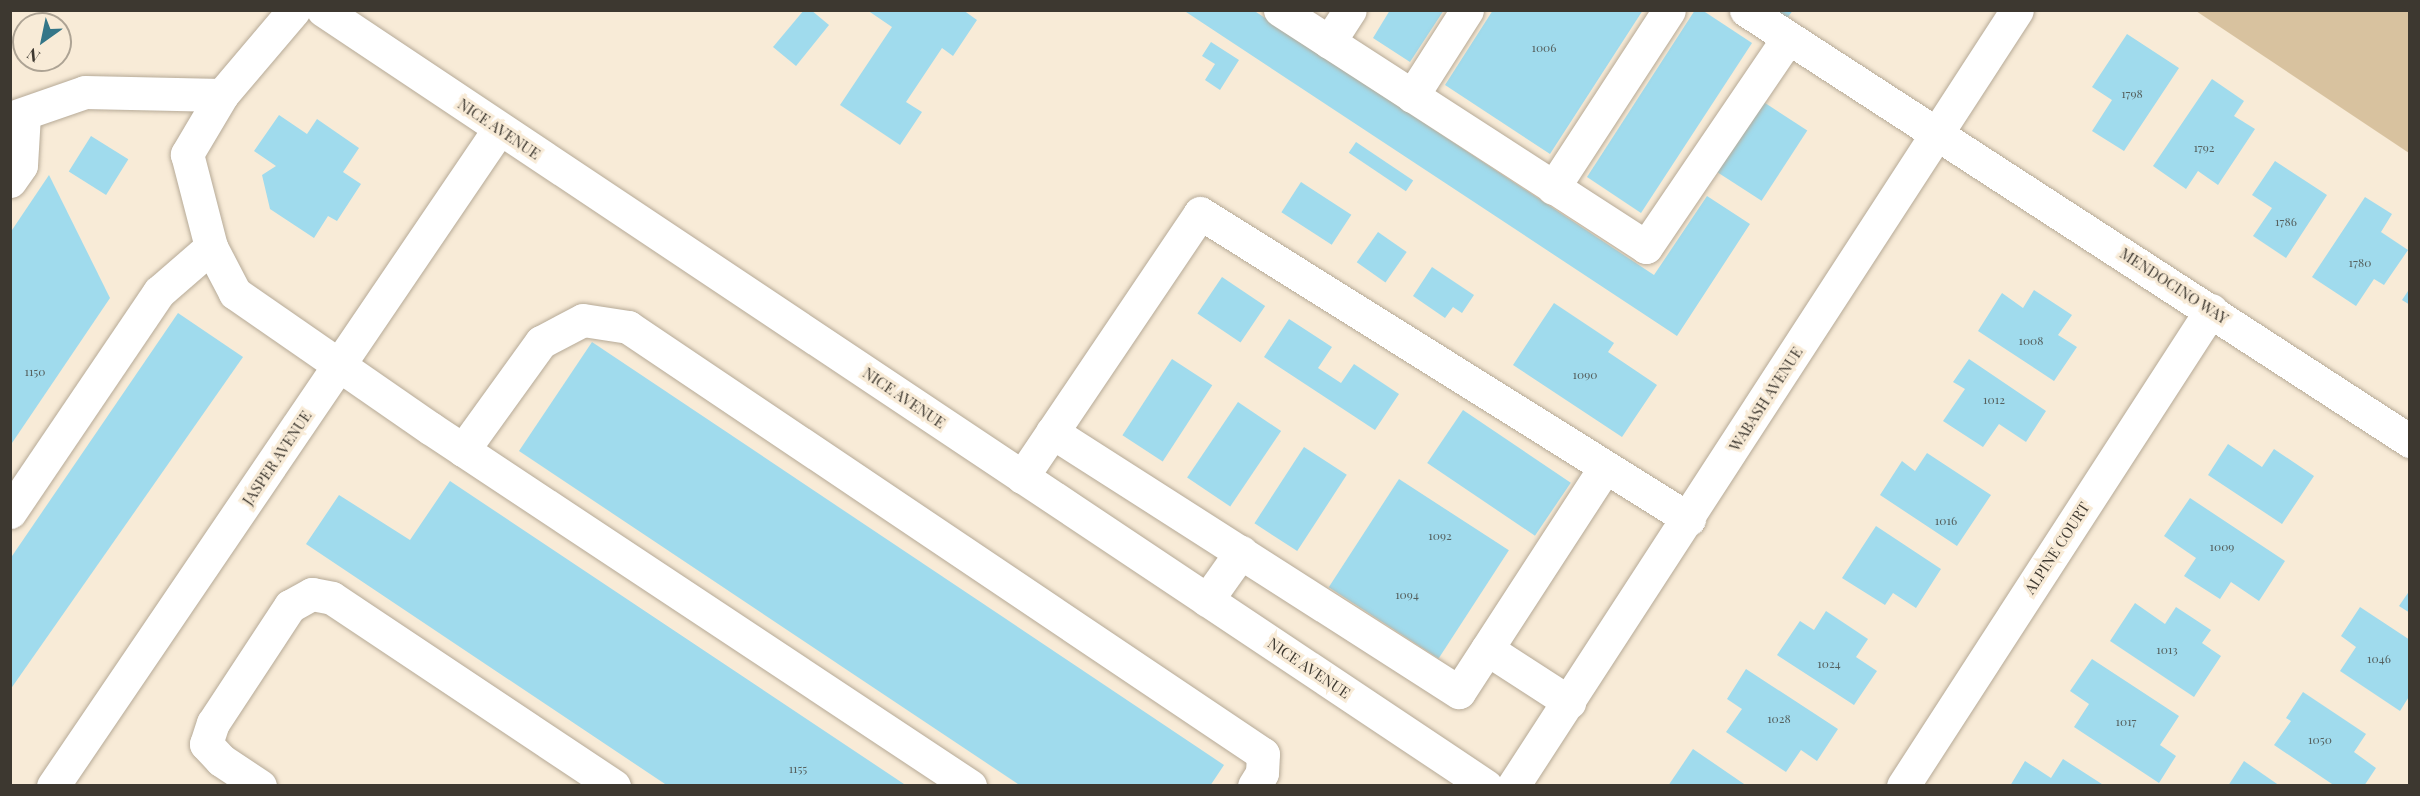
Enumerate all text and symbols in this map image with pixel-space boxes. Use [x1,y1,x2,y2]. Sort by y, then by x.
north arrow [12,12,72,72]
house number: 1006 [1531,41,1557,55]
text: N [22,44,44,68]
house number: 1798 [2121,87,2143,101]
street label: NICE AVENUE [454,95,544,163]
house number: 1792 [2193,141,2215,155]
house number: 1786 [2275,215,2297,229]
street label: MENDOCINO WAY [2116,244,2232,328]
house number: 1780 [2349,256,2371,270]
house number: 1008 [2018,334,2044,348]
street label: WABASH AVENUE [1726,343,1806,455]
street label: NICE AVENUE [859,364,949,432]
house number: 1150 [25,365,45,379]
house number: 1090 [1573,368,1597,382]
house number: 1012 [1983,393,2005,407]
street label: JASPER AVENUE [239,407,315,509]
street label: ALPINE COURT [2021,499,2093,597]
house number: 1016 [1935,514,1957,528]
house number: 1092 [1428,529,1452,543]
house number: 1009 [2210,540,2234,554]
house number: 1094 [1395,588,1419,602]
street label: NICE AVENUE [1264,634,1354,702]
house number: 1013 [2156,643,2178,657]
house number: 1046 [2367,652,2391,666]
house number: 1024 [1817,657,1841,671]
house number: 1028 [1767,712,1791,726]
house number: 1017 [2116,715,2136,729]
house number: 1050 [2308,733,2332,747]
house number: 1155 [789,762,807,776]

